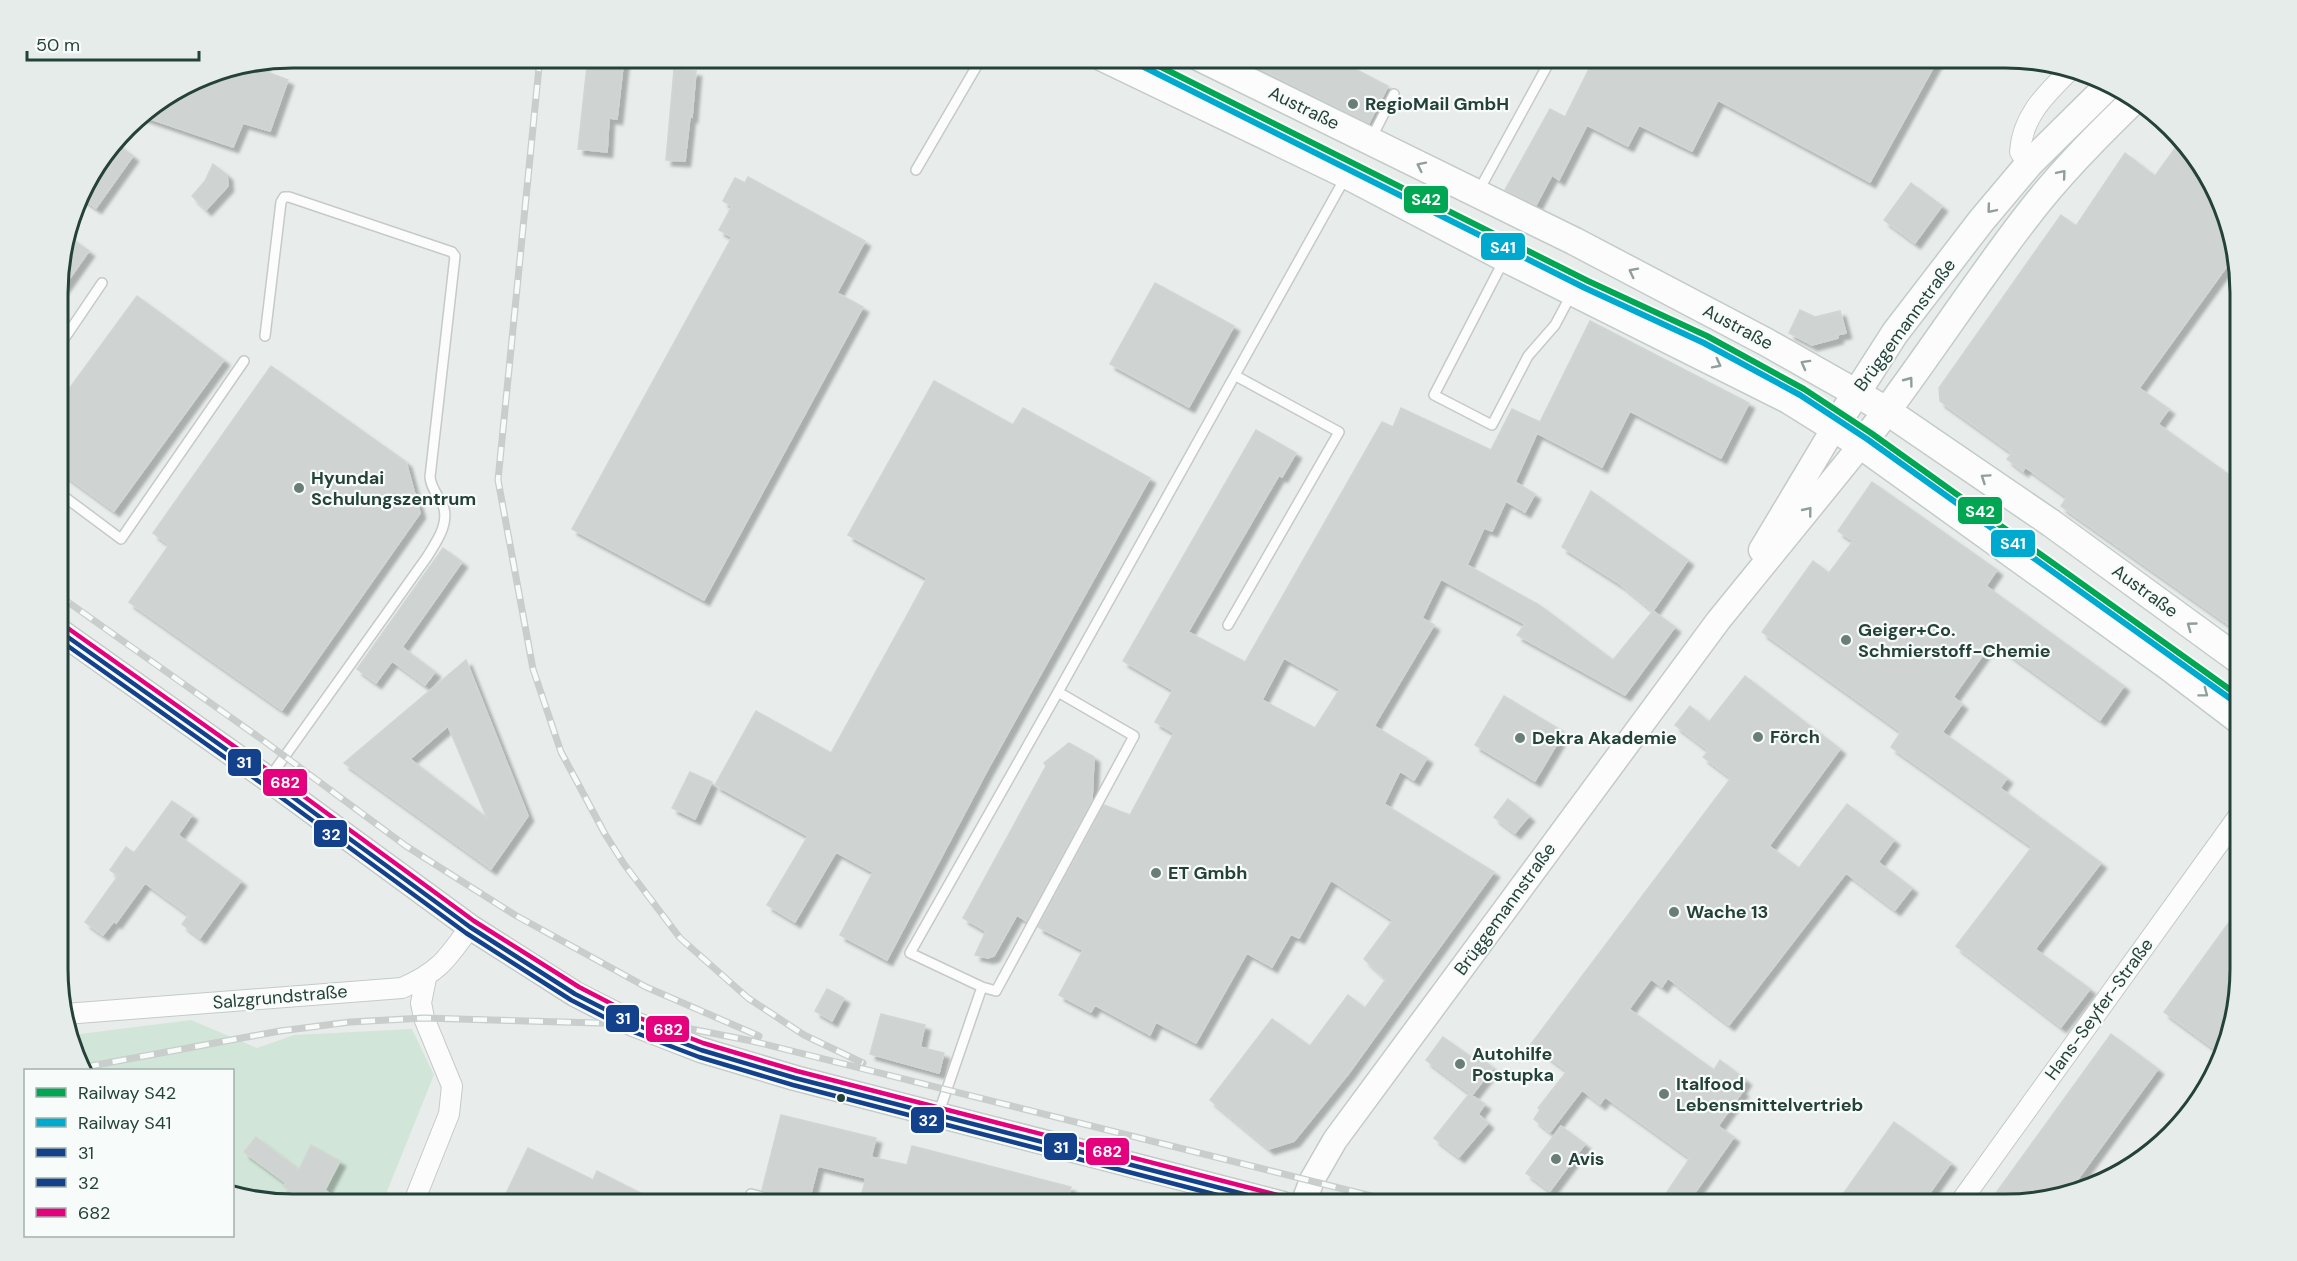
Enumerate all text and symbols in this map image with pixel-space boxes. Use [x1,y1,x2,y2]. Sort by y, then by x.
scale bar [27,24,200,62]
text: 50 m [36,33,80,57]
street label: Austraße [1265,81,1343,135]
place label: RegioMail GmbH [1365,92,1509,116]
marker: RegioMail GmbH [1346,97,1360,111]
one-way arrow [1416,162,1427,174]
one-way arrow [2055,170,2066,181]
line badge: S42 [1403,185,1449,214]
text: S42 [1411,189,1441,210]
one-way arrow [1988,202,1999,213]
line badge: S41 [1480,232,1526,261]
text: S41 [1490,237,1516,258]
street label: Brüggemannstraße [1849,254,1961,396]
one-way arrow [1629,268,1639,279]
street label: Austraße [1699,299,1777,355]
one-way arrow [1711,357,1722,368]
one-way arrow [1801,360,1811,371]
one-way arrow [1902,377,1913,388]
place label: Hyundai Schulungszentrum [311,466,476,511]
one-way arrow [1981,474,1992,485]
marker: Hyundai Schulungszentrum [292,481,306,495]
line badge: S42 [1957,496,2003,525]
text: S42 [1965,501,1995,522]
one-way arrow [1801,507,1812,518]
line badge: S41 [1990,529,2036,558]
text: S41 [2000,533,2026,554]
street label: Austraße [2107,559,2183,623]
place label: Geiger+Co. Schmierstoff-Chemie [1858,618,2051,663]
one-way arrow [2187,622,2198,633]
marker: Geiger+Co. Schmierstoff-Chemie [1839,633,1853,647]
one-way arrow [2197,685,2208,696]
place label: Förch [1770,725,1820,749]
place label: Dekra Akademie [1532,726,1677,750]
marker: Förch [1751,730,1765,744]
marker: Dekra Akademie [1513,731,1527,745]
line badge: 31 [227,748,262,777]
text: 31 [236,752,252,773]
line badge: 682 [262,768,308,797]
text: 682 [270,772,300,793]
line badge: 32 [313,819,348,848]
text: 32 [322,824,340,845]
street label: Brüggemannstraße [1449,838,1561,980]
place label: ET Gmbh [1168,861,1247,885]
marker: ET Gmbh [1149,866,1163,880]
place label: Wache 13 [1686,900,1768,924]
marker: Wache 13 [1667,905,1681,919]
street label: Hans-Seyfer-Straße [2039,933,2159,1085]
street label: Salzgrundstraße [212,979,348,1015]
line badge: 31 [605,1004,640,1033]
text: 31 [615,1008,631,1029]
line badge: 682 [645,1015,690,1043]
text: 682 [653,1019,683,1040]
place label: Autohilfe Postupka [1472,1042,1554,1087]
marker: Autohilfe Postupka [1453,1057,1467,1071]
legend [24,1069,234,1237]
place label: Italfood Lebensmittelvertrieb [1676,1072,1863,1117]
text: Railway S42 [78,1081,176,1105]
marker: Italfood Lebensmittelvertrieb [1657,1087,1671,1101]
unlabelled marker [835,1092,847,1104]
line badge: 32 [910,1106,945,1134]
text: 32 [919,1110,937,1131]
text: Railway S41 [78,1111,171,1135]
line badge: 31 [1043,1132,1078,1161]
text: 31 [1053,1137,1069,1158]
line badge: 682 [1085,1137,1130,1166]
text: 31 [78,1141,94,1165]
text: 682 [1092,1141,1122,1162]
place label: Avis [1568,1147,1604,1171]
marker: Avis [1549,1152,1563,1166]
text: 32 [78,1171,99,1195]
text: 682 [78,1201,110,1225]

